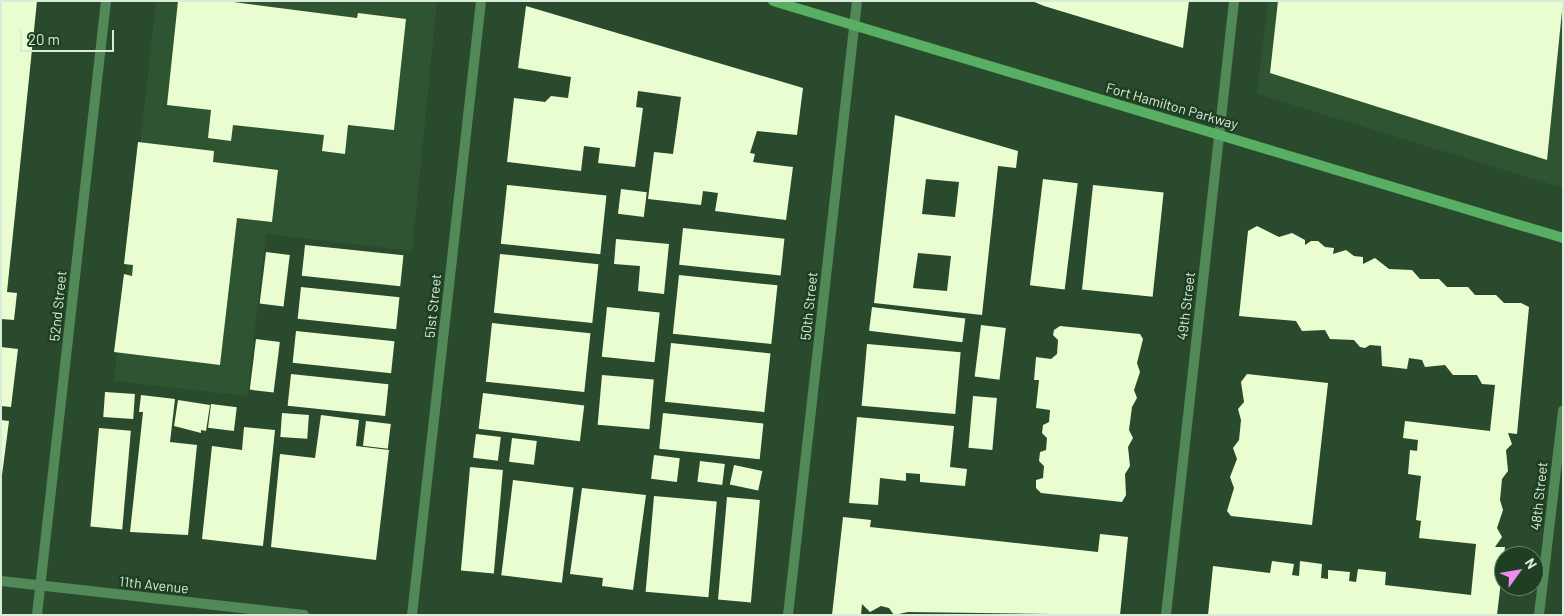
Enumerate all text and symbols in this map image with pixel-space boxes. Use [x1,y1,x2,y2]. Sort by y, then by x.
scale bar [22,20,116,52]
text: 20 m [28,30,60,48]
street label: Fort Hamilton Parkway [1104,79,1240,133]
street label: 52nd Street [46,270,70,342]
street label: 50th Street [797,271,821,341]
street label: 49th Street [1173,271,1199,341]
street label: 51st Street [421,273,445,339]
street label: 48th Street [1527,461,1551,531]
north arrow [1494,546,1544,596]
text: N [1522,555,1541,572]
street label: 11th Avenue [118,573,190,597]

